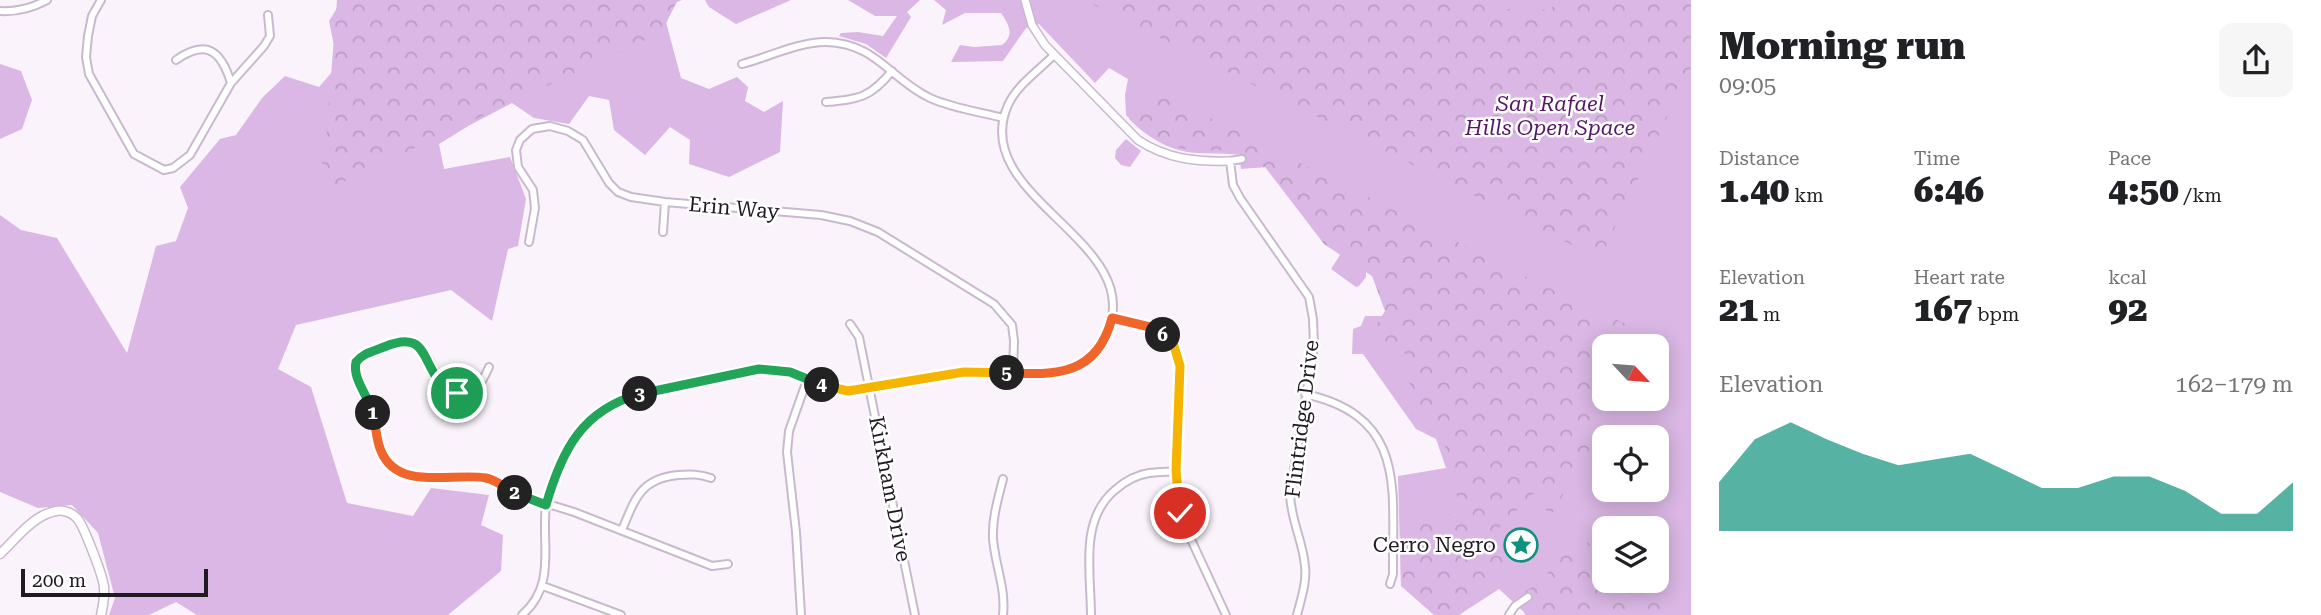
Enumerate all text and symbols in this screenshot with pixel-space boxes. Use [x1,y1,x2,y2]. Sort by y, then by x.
button: share [2219,23,2293,97]
text: Morning run [1719,24,1966,68]
text: 09:05 [1719,72,1776,99]
park label: San Rafael Hills Open Space [1464,92,1635,140]
text: Distance [1719,147,1799,170]
text: Time [1914,147,1960,170]
text: Pace [2108,147,2151,170]
text: 1.40 [1719,170,1789,211]
text: 6:46 [1914,170,1984,211]
text: 4:50 [2108,170,2179,211]
text: km [1789,184,1824,207]
text: /km [2179,184,2222,207]
street label: Erin Way [687,192,781,224]
text: Elevation [1719,266,1805,289]
text: Heart rate [1914,266,2005,289]
text: kcal [2108,266,2147,289]
text: 21 [1719,289,1758,330]
text: 167 [1914,289,1972,330]
text: 92 [2108,289,2148,330]
text: m [1758,303,1780,326]
text: bpm [1972,303,2019,326]
pin: 6 [1146,318,1180,352]
text: 6 [1157,323,1168,346]
north arrow [1592,334,1670,411]
map controls [1592,334,1669,593]
street label: Flintridge Drive [1280,339,1324,499]
pin: 5 [990,356,1024,390]
text: 5 [1001,361,1012,384]
pin [427,363,487,423]
pin: 4 [804,368,840,402]
text: Elevation [1719,371,1823,398]
text: 162–179 m [2175,371,2293,398]
text: 4 [816,373,827,396]
icon: arrive [438,374,476,412]
pin: 3 [622,376,658,412]
text: 3 [634,382,645,405]
pin: 1 [356,396,390,430]
text: 1 [367,401,378,424]
street label: Kirkham Drive [864,414,916,564]
button: locate [1592,425,1669,502]
pin: 2 [498,476,532,510]
text: 2 [509,481,520,504]
pin [1150,483,1210,543]
icon: check [1161,494,1199,532]
button: layers [1592,516,1669,593]
place icon: Cerro Negro [1502,526,1540,564]
place label: Cerro Negro [1373,533,1496,557]
scale bar [21,566,208,598]
text: 200 m [32,569,86,592]

